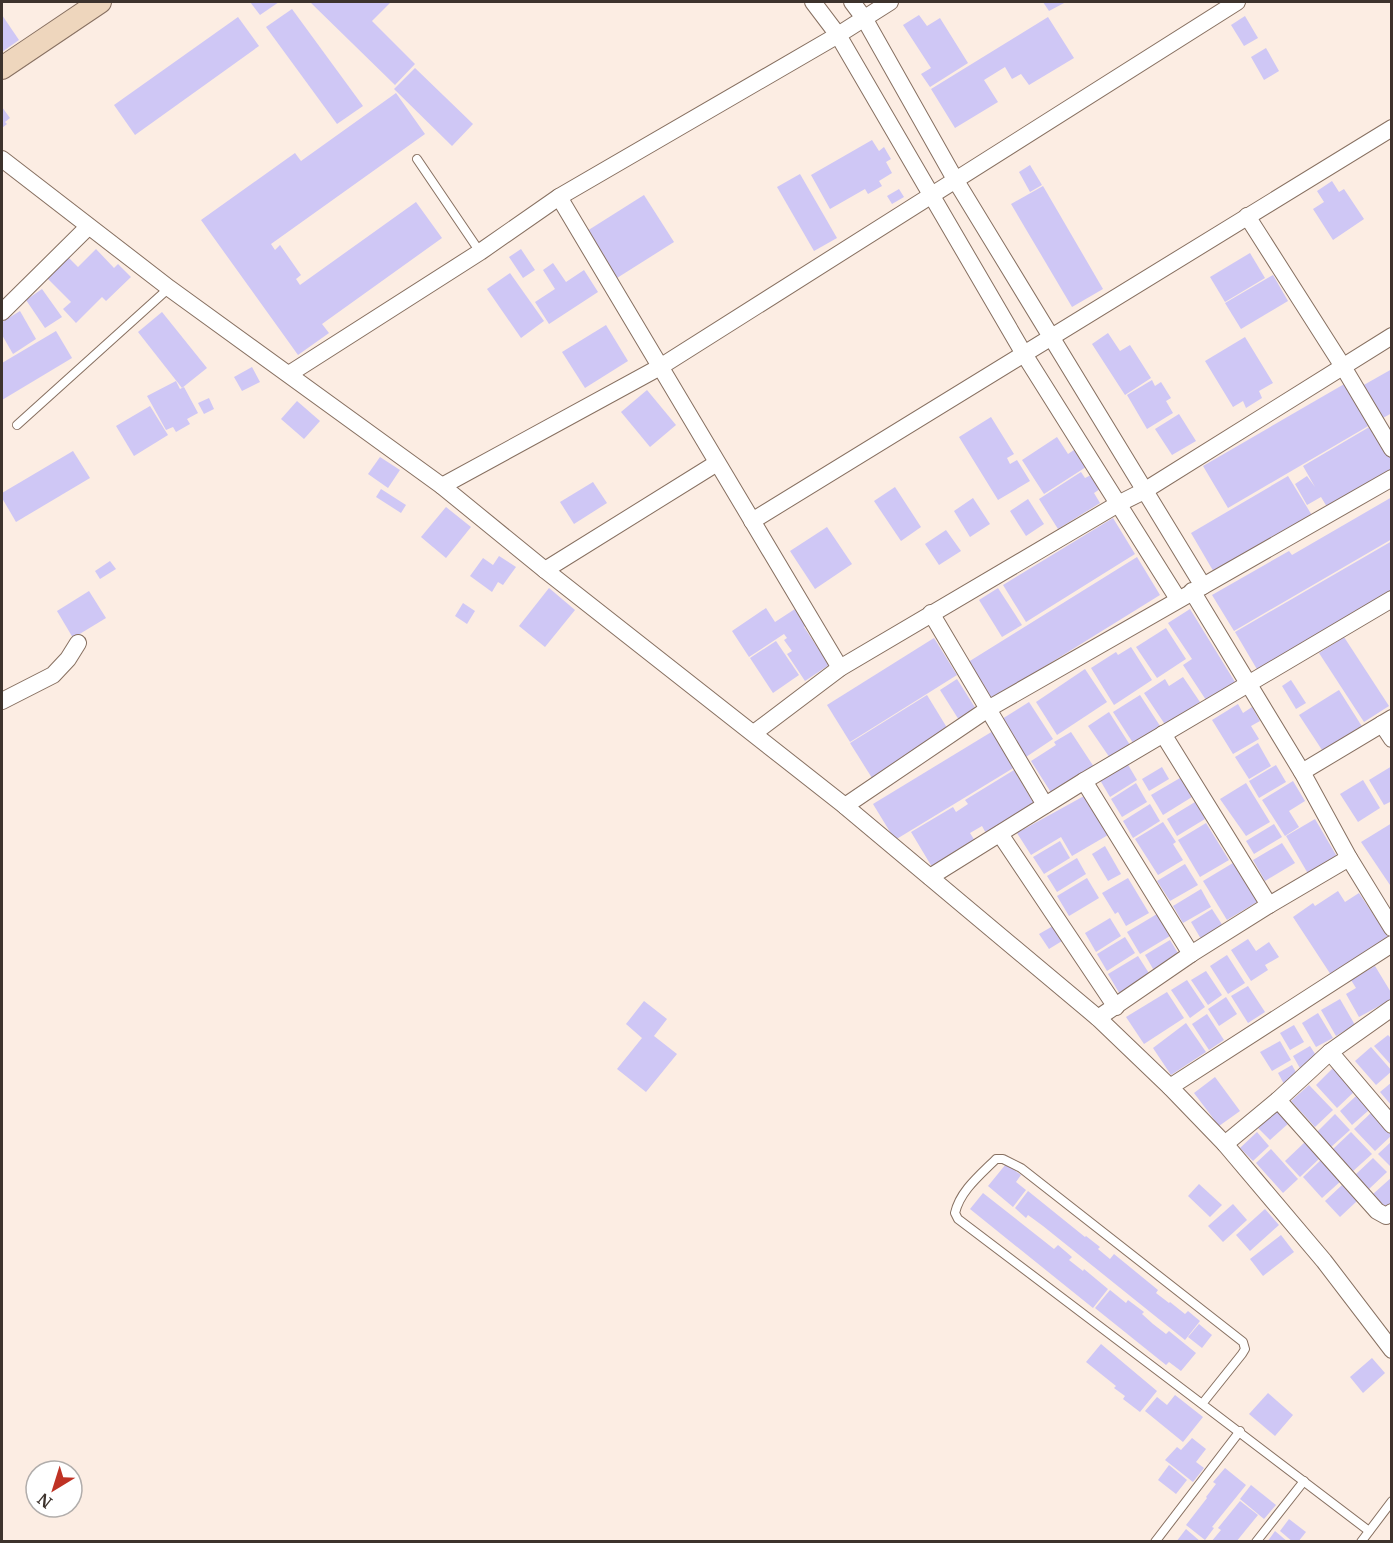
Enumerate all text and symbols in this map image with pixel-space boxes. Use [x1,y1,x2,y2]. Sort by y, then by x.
north arrow [24,1459,84,1519]
text: N [33,1489,56,1513]

